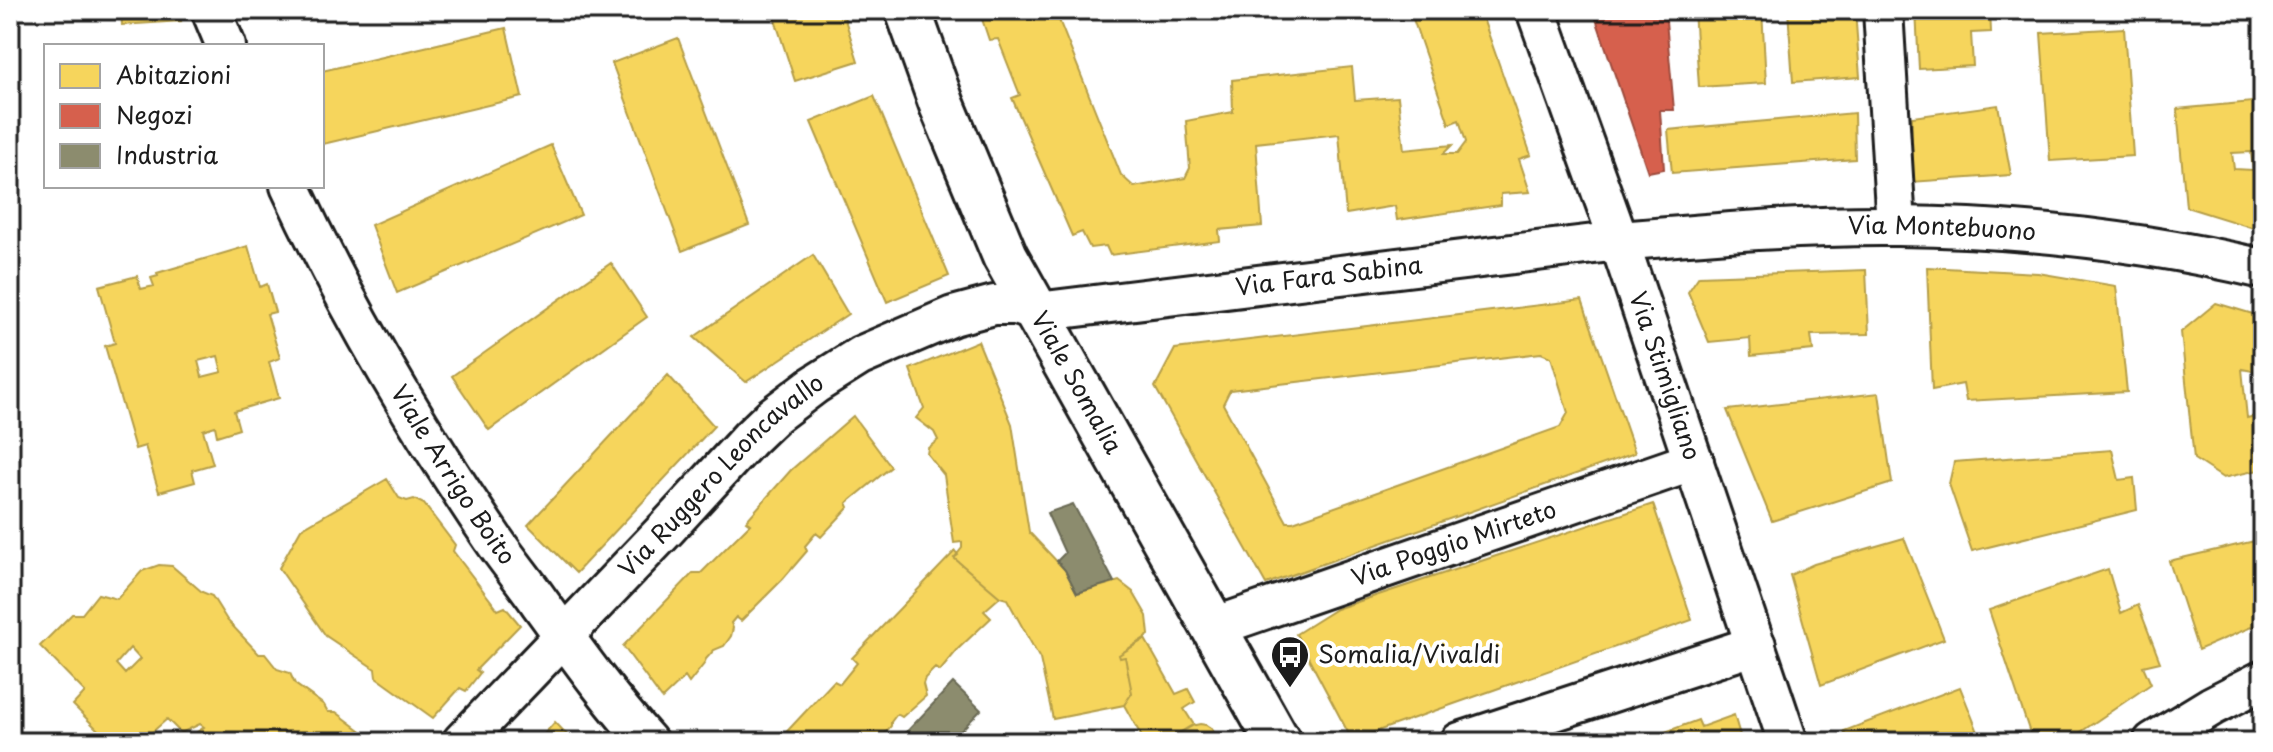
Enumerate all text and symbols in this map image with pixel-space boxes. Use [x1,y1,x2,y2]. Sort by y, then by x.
legend [44,44,324,188]
text: Abitazioni [116,56,231,92]
text: Negozi [116,96,193,132]
text: Industria [116,136,218,172]
street label: Via Montebuono [1848,206,2038,249]
street label: Via Fara Sabina [1233,245,1424,304]
street label: Via Stimigliano [1621,286,1712,465]
street label: Viale Somalia [1023,304,1133,460]
street label: Via Ruggero Leoncavallo [609,363,830,585]
street label: Viale Arrigo Boito [383,377,526,572]
street label: Via Poggio Mirteto [1346,490,1561,594]
bus stop icon: Somalia/Vivaldi [1269,634,1311,689]
place label: Somalia/Vivaldi [1318,635,1500,671]

